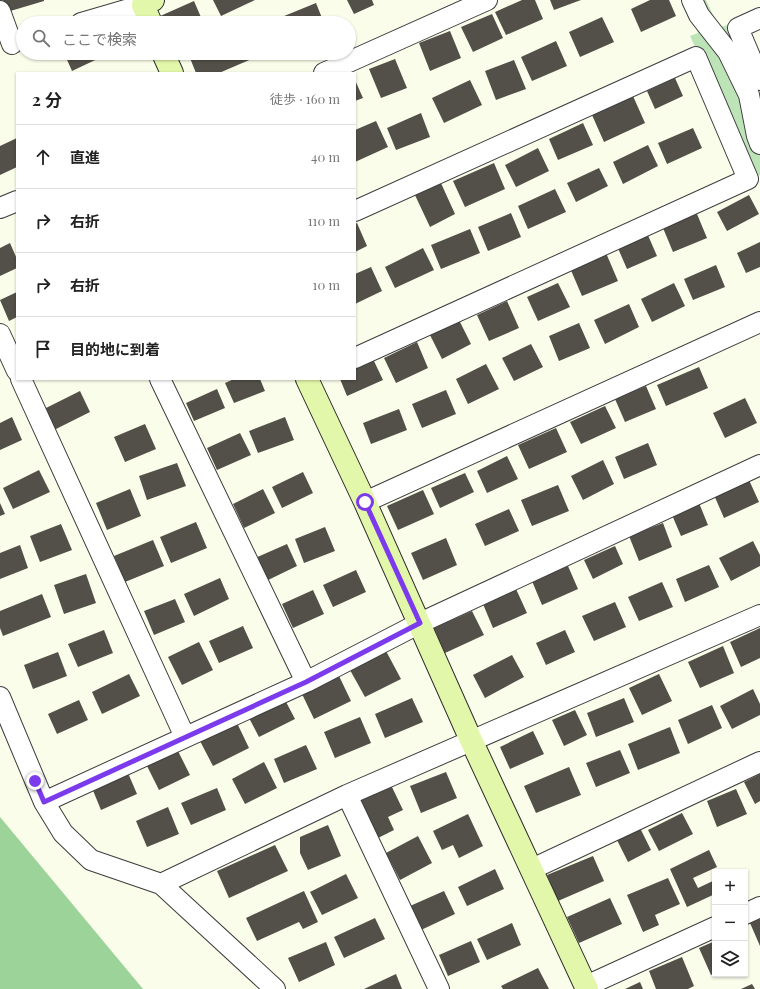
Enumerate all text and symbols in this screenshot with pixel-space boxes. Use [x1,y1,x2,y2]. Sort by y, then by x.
search box [16,16,356,60]
icon: search [30,27,52,49]
text: ここで検索 [62,29,137,49]
text: 2 分 [32,88,62,110]
text: 徒歩 · 160 m [270,90,340,107]
icon: ahead [32,146,54,168]
text: 直進 [70,147,100,167]
text: 40 m [311,148,340,165]
icon: right [32,210,54,232]
text: 右折 [70,211,100,231]
text: 110 m [308,212,340,229]
icon: right [32,274,54,296]
text: 右折 [70,275,100,295]
text: 10 m [313,276,340,293]
icon: arrive [32,338,54,360]
text: 目的地に到着 [70,339,160,359]
route start [356,493,374,511]
route end [26,772,44,790]
map controls [712,869,748,977]
button: + [712,869,748,905]
button: − [712,905,748,941]
button: layers [712,941,748,977]

